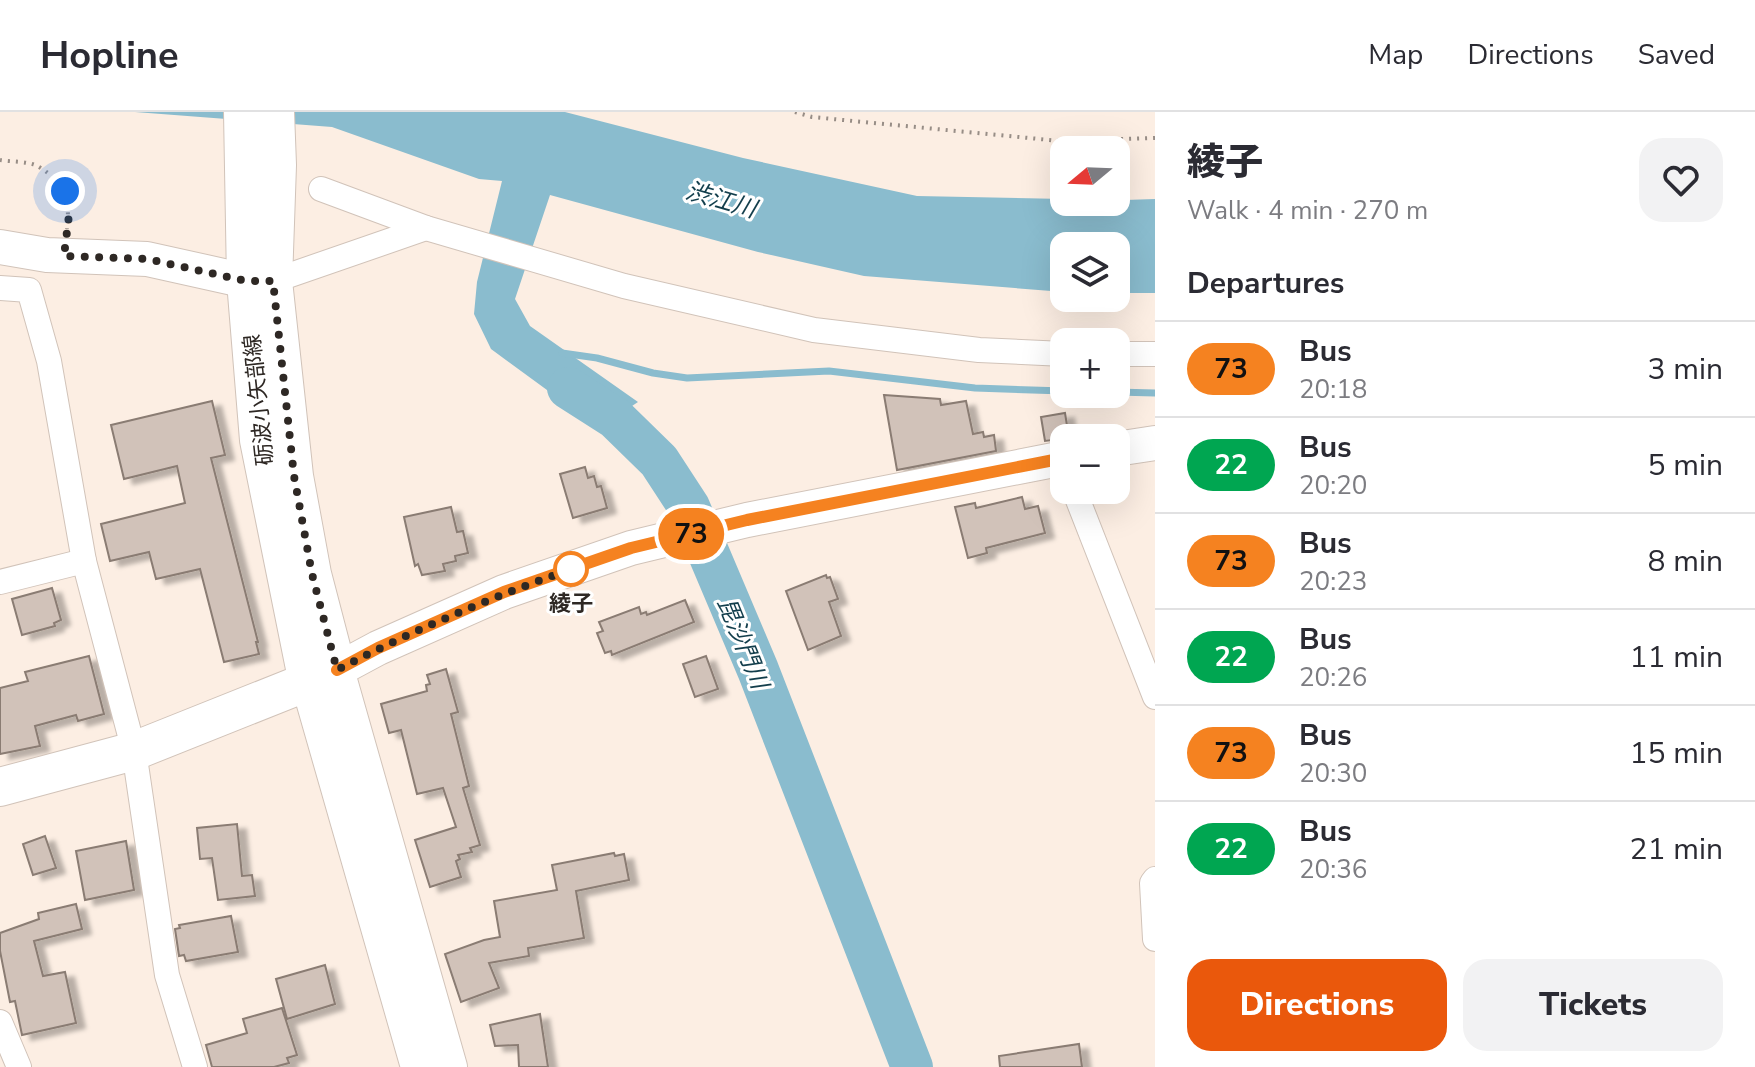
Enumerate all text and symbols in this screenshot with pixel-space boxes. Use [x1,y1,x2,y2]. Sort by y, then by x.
text: Hopline [40,30,179,81]
text: Map [1368,36,1423,74]
text: Directions [1467,36,1594,74]
text: Saved [1638,36,1715,74]
north arrow [1050,136,1130,216]
map controls [1050,136,1130,504]
text: 綾子 [1187,137,1263,188]
button: heart [1639,138,1723,222]
your location [45,171,85,211]
water label: 渋江川 [682,175,763,226]
text: Walk · 4 min · 270 m [1187,193,1428,228]
button: layers [1050,232,1130,312]
text: Departures [1187,263,1344,304]
button: + [1050,328,1130,408]
text: Bus [1299,331,1352,372]
street label: 砺波小矢部線 [237,333,281,467]
text: 3 min [1648,349,1723,390]
text: 73 [1214,350,1248,388]
text: 20:18 [1299,372,1367,407]
button: − [1050,424,1130,504]
text: Bus [1299,427,1352,468]
text: 5 min [1648,445,1723,486]
text: 22 [1214,446,1248,484]
text: 20:20 [1299,468,1367,503]
line badge: 73 [655,508,727,560]
text: 73 [674,515,708,553]
text: Bus [1299,523,1352,564]
text: 8 min [1648,541,1723,582]
text: 73 [1214,542,1248,580]
marker: 綾子 [554,552,588,586]
text: 20:23 [1299,564,1367,599]
place label: 綾子 [549,589,593,619]
water label: 毘沙門川 [710,593,777,696]
text: Bus [1299,619,1352,660]
text: 11 min [1630,637,1723,678]
text: 22 [1214,638,1248,676]
text: 20:26 [1299,660,1367,695]
text: Bus [1299,715,1352,756]
text: 15 min [1630,733,1723,774]
text: 73 [1214,734,1248,772]
text: 20:30 [1299,756,1367,791]
text: Bus [1299,811,1352,852]
text: 21 min [1630,829,1723,870]
text: 22 [1214,830,1248,868]
text: 20:36 [1299,852,1367,887]
button: Directions [1187,959,1447,1051]
button: Tickets [1463,959,1723,1051]

